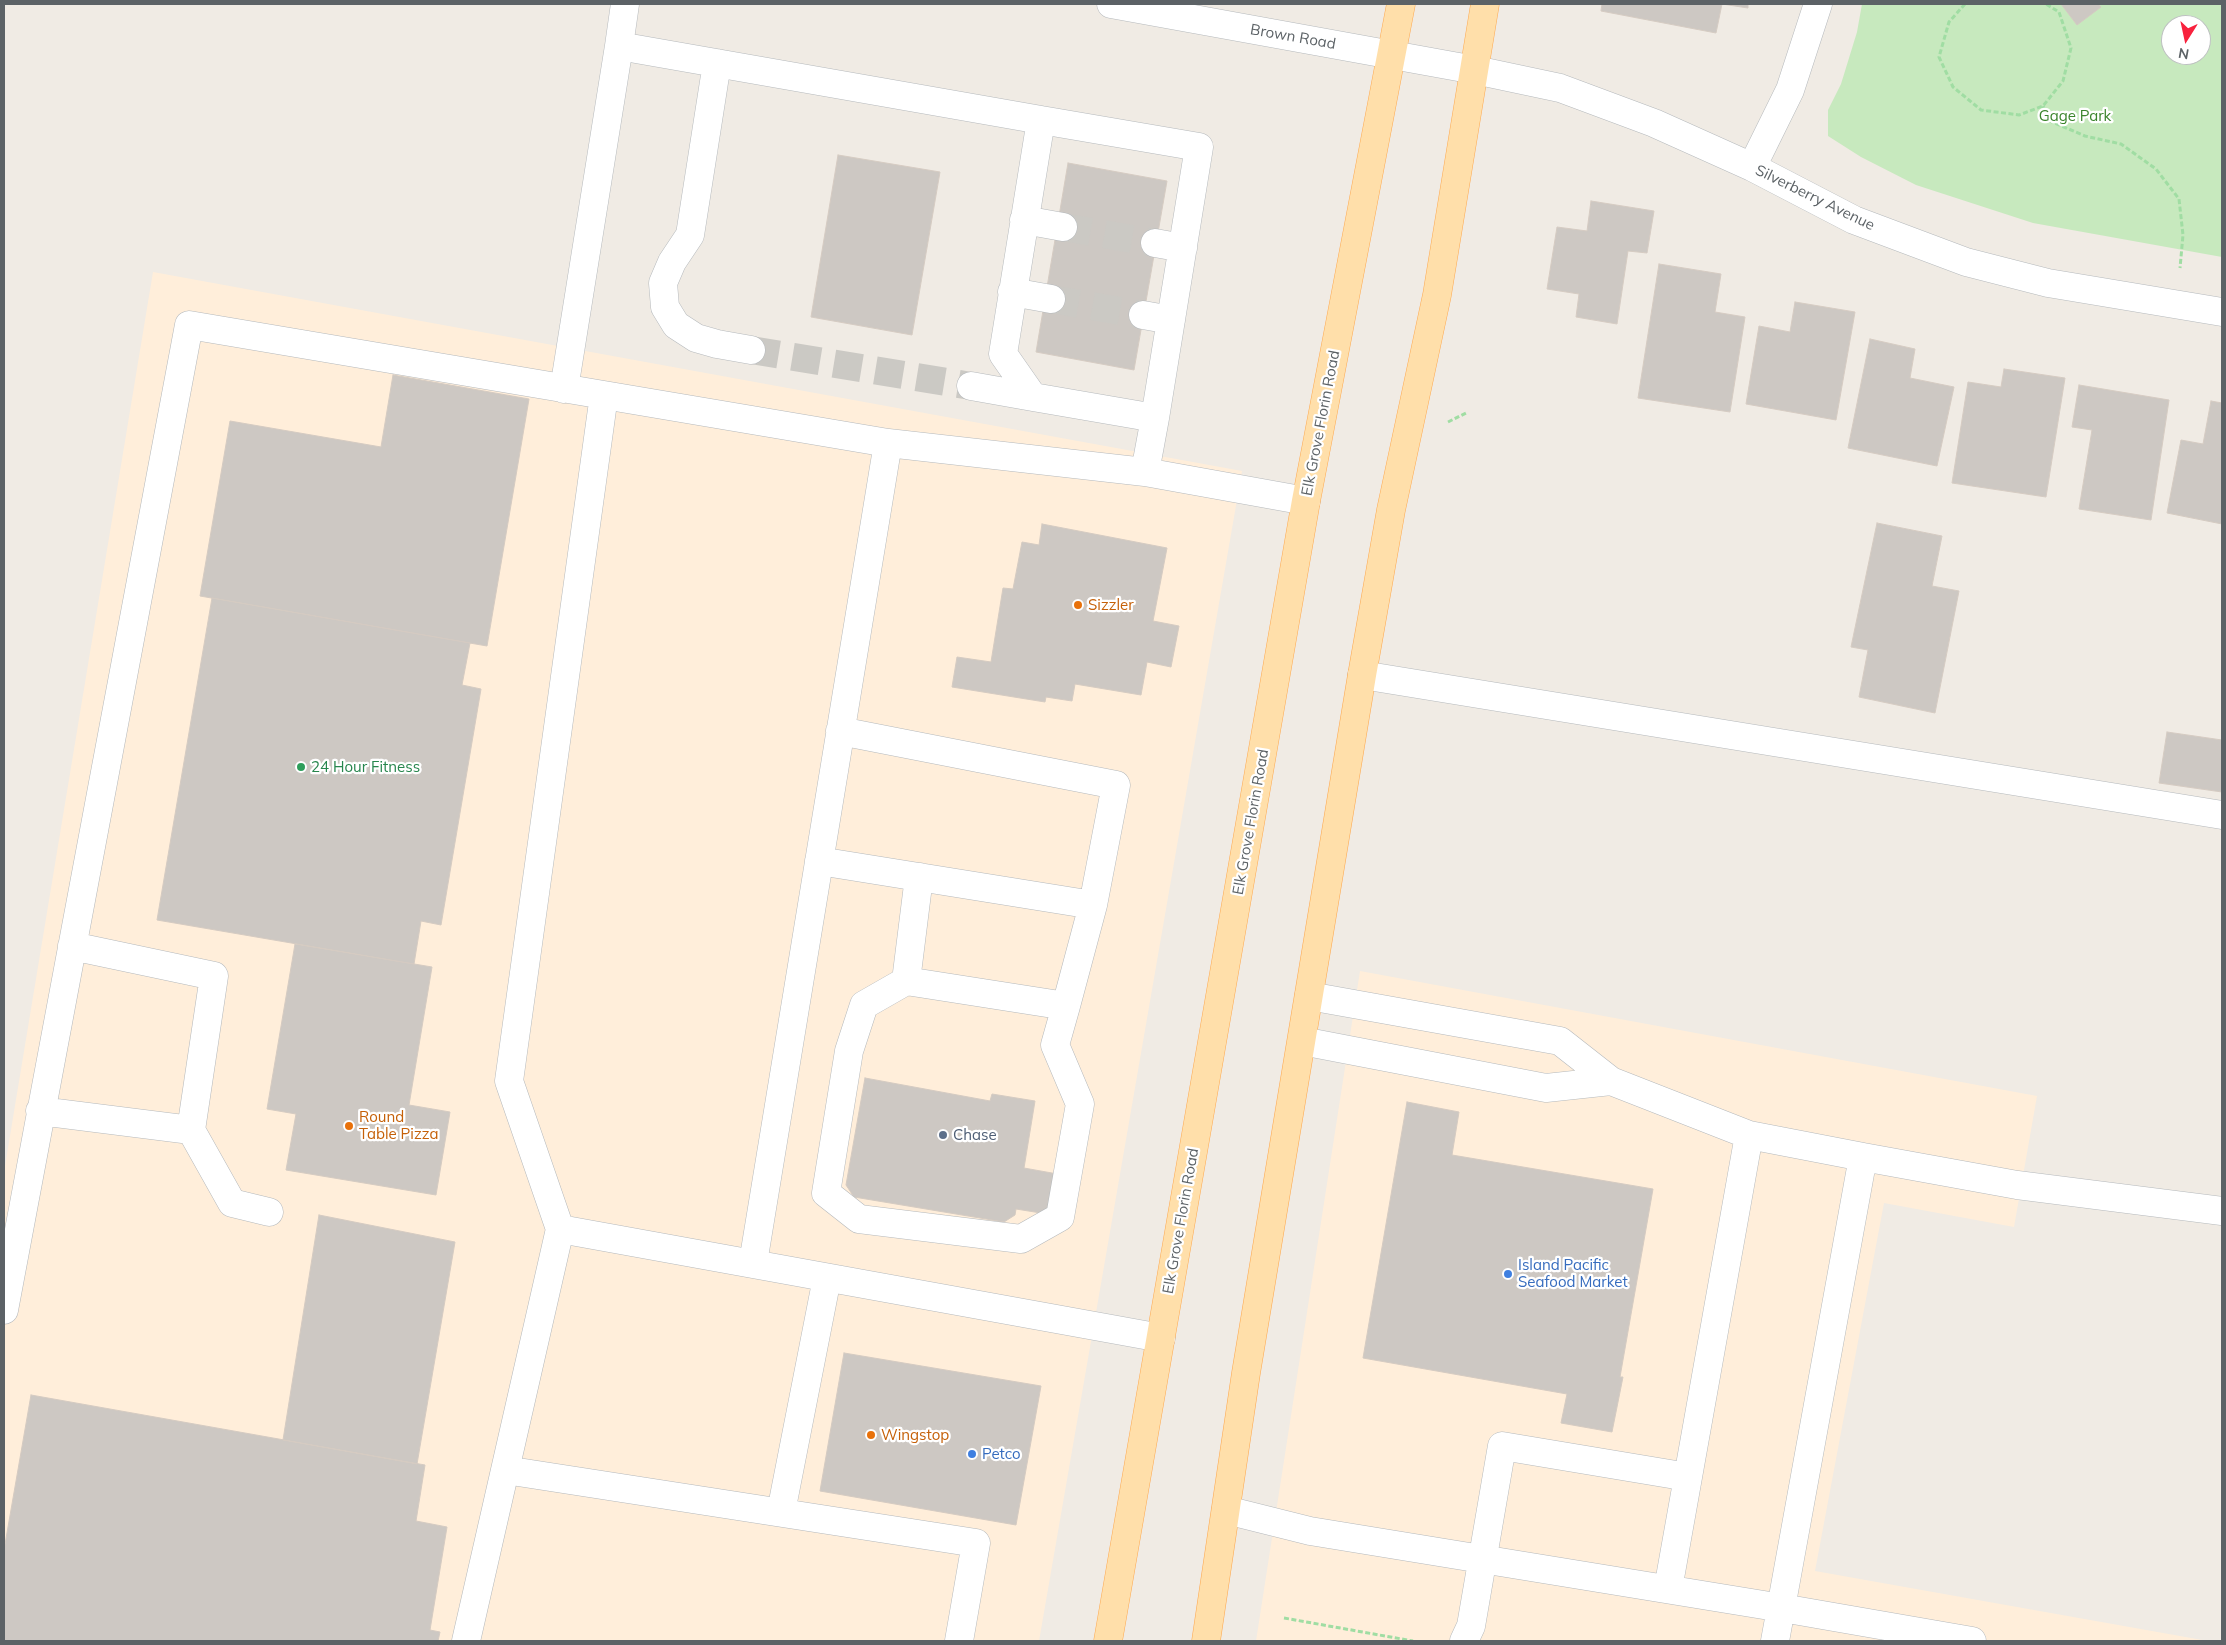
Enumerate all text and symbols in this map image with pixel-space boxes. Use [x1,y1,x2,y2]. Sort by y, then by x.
north arrow [2161,15,2211,65]
street label: Brown Road [1249,21,1337,53]
text: N [2177,44,2190,64]
park label: Gage Park [2039,107,2111,125]
street label: Silverberry Avenue [1752,161,1878,235]
street label: Elk Grove Florin Road [1298,349,1344,497]
place label: Sizzler [1088,596,1134,614]
marker: Sizzler [1072,599,1084,611]
street label: Elk Grove Florin Road [1229,748,1273,896]
place label: 24 Hour Fitness [311,758,420,776]
marker: 24 Hour Fitness [295,761,307,773]
place label: Round Table Pizza [359,1108,438,1143]
marker: Round Table Pizza [343,1120,355,1132]
place label: Chase [953,1126,997,1144]
marker: Chase [937,1129,949,1141]
street label: Elk Grove Florin Road [1159,1147,1203,1295]
place label: Island Pacific Seafood Market [1518,1256,1628,1291]
marker: Island Pacific Seafood Market [1502,1268,1514,1280]
place label: Wingstop [881,1426,949,1444]
marker: Wingstop [865,1429,877,1441]
place label: Petco [982,1445,1021,1463]
marker: Petco [966,1448,978,1460]

